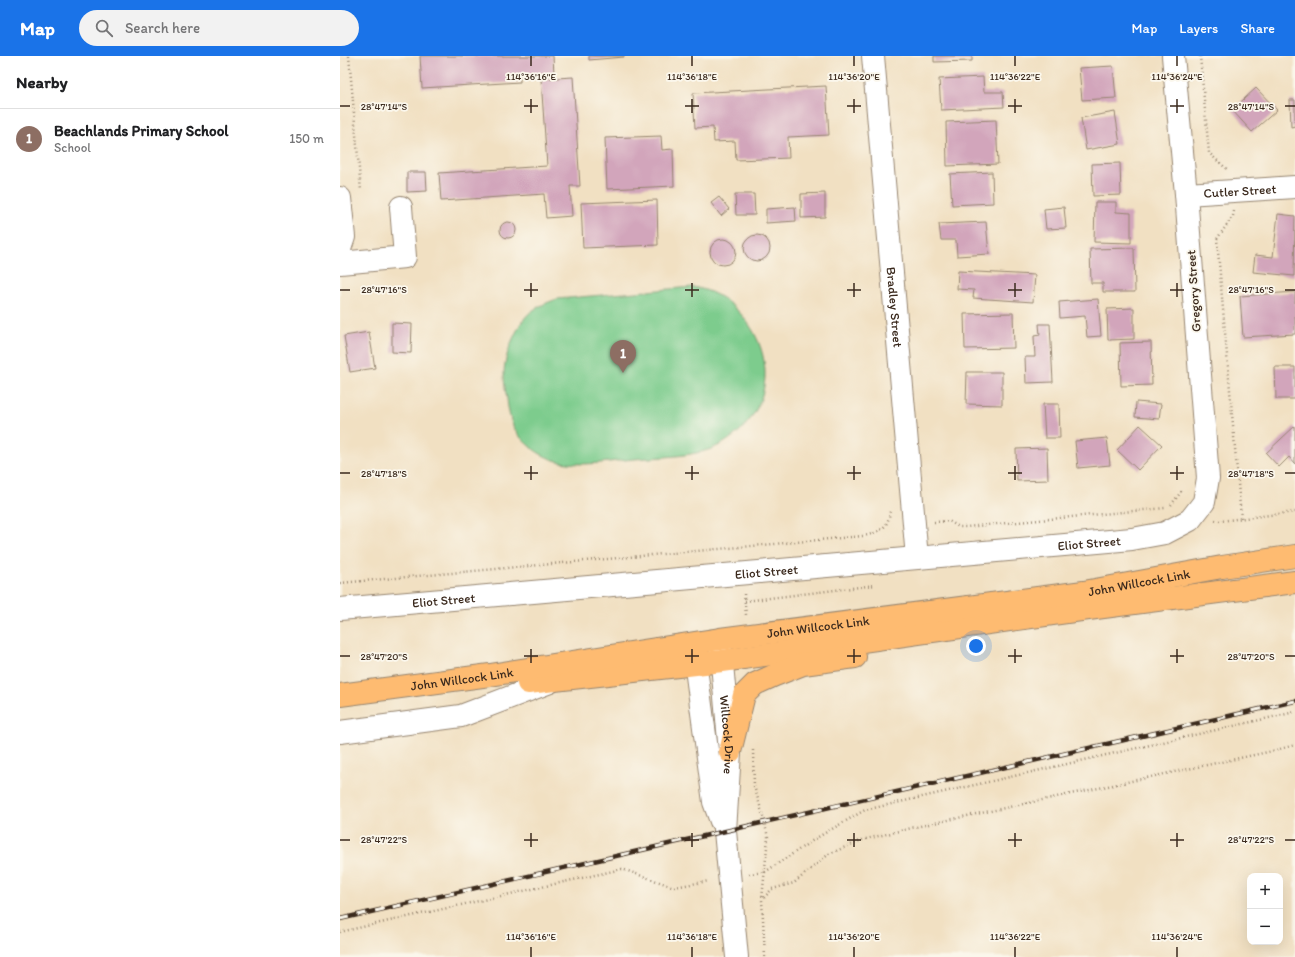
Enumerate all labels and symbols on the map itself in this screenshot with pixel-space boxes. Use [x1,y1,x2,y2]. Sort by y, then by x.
text: 114°36'16"E [506,70,556,83]
text: 114°36'18"E [667,70,718,83]
text: 114°36'20"E [828,70,880,83]
text: 114°36'22"E [990,70,1041,83]
text: 114°36'24"E [1151,70,1203,83]
text: 28°47'14"S [361,100,408,113]
text: 28°47'14"S [1228,100,1275,113]
street label: Cutler Street [1203,181,1277,201]
street label: Gregory Street [1183,249,1204,333]
street label: Bradley Street [883,266,906,348]
text: 28°47'16"S [361,283,407,296]
text: 28°47'16"S [1228,283,1274,296]
pin: 1 [610,340,636,373]
text: 28°47'18"S [361,467,407,480]
text: 28°47'18"S [1228,467,1274,480]
street label: Eliot Street [1057,533,1121,554]
street label: Eliot Street [734,562,799,582]
street label: John Willcock Link [1087,566,1191,599]
street label: Eliot Street [411,590,476,611]
street label: John Willcock Link [766,613,871,641]
your location [966,636,986,656]
text: 28°47'20"S [360,650,408,663]
text: 28°47'20"S [1227,650,1275,663]
street label: John Willcock Link [410,664,515,694]
street label: Willcock Drive [717,694,737,775]
text: 28°47'22"S [361,833,408,846]
text: 28°47'22"S [1228,833,1275,846]
text: 114°36'16"E [506,930,556,943]
text: 114°36'18"E [667,930,718,943]
text: 114°36'20"E [828,930,880,943]
text: 114°36'22"E [990,930,1041,943]
text: 114°36'24"E [1151,930,1203,943]

